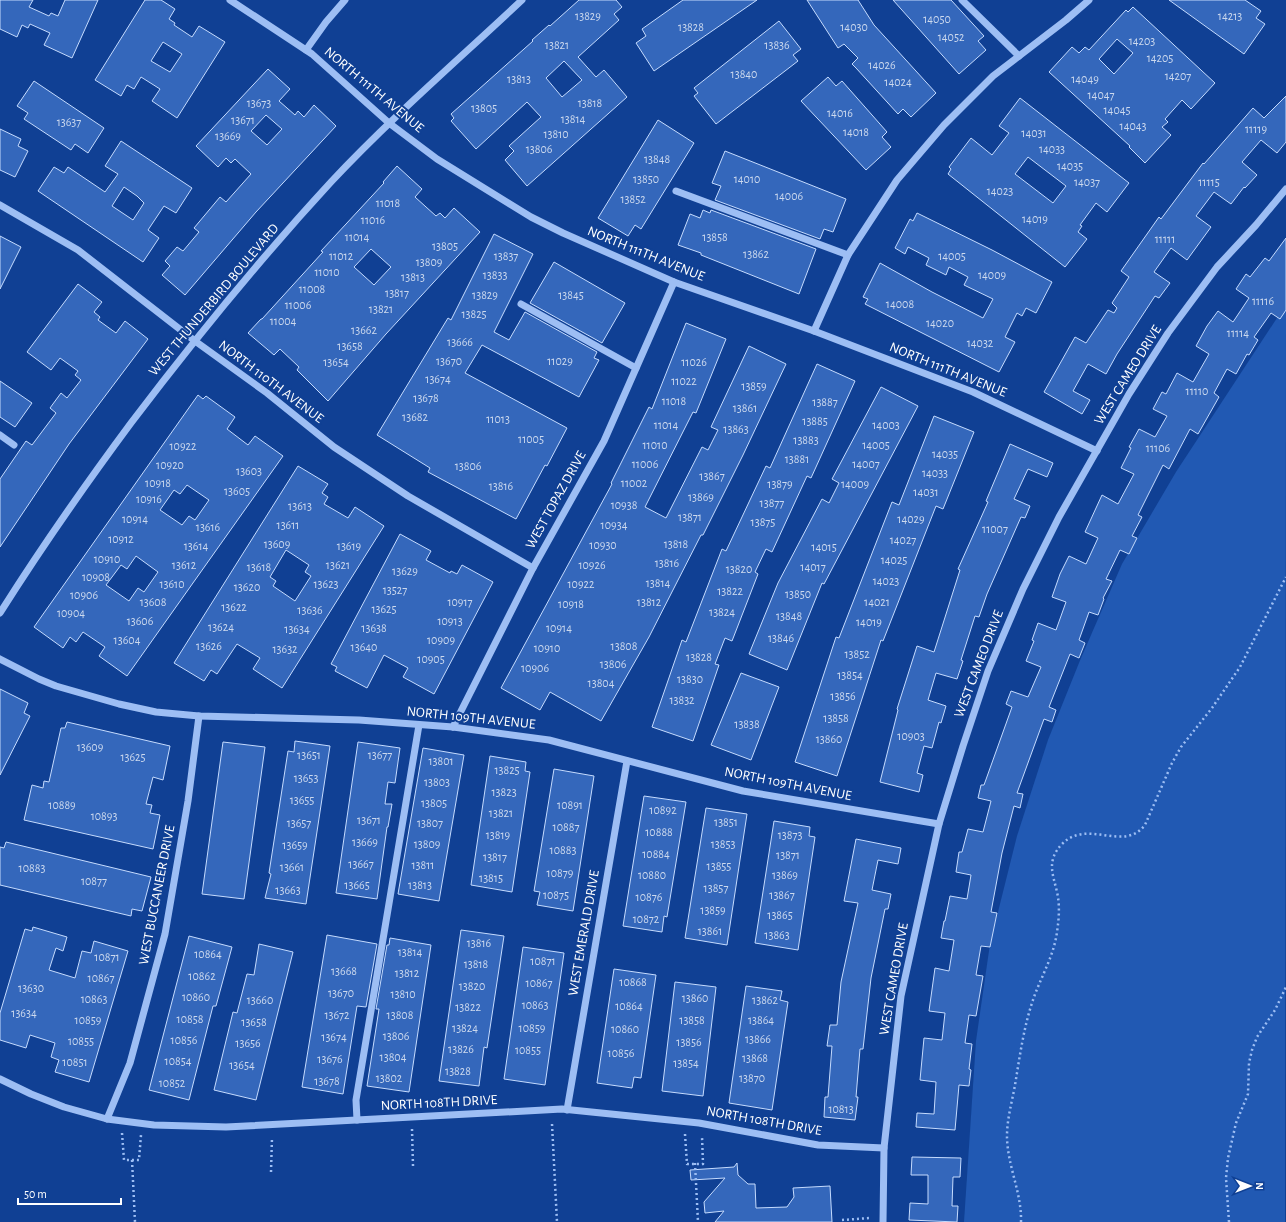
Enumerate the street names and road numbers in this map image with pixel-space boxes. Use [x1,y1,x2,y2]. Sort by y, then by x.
street label: NORTH 111TH AVENUE [322,44,427,136]
street label: WEST THUNDERBIRD BOULEVARD [146,221,282,379]
street label: NORTH 111TH AVENUE [585,224,707,284]
street label: WEST CAMEO DRIVE [1092,323,1164,427]
street label: NORTH 110TH AVENUE [216,338,326,426]
street label: NORTH 111TH AVENUE [887,340,1009,400]
street label: WEST TOPAZ DRIVE [523,449,589,551]
street label: WEST CAMEO DRIVE [952,608,1006,720]
street label: NORTH 109TH AVENUE [406,704,536,732]
street label: NORTH 109TH AVENUE [723,765,853,803]
street label: WEST BUCCANEER DRIVE [137,824,177,966]
street label: WEST EMERALD DRIVE [566,869,602,997]
street label: WEST CAMEO DRIVE [877,921,911,1036]
street label: NORTH 108TH DRIVE [380,1093,498,1113]
street label: NORTH 108TH DRIVE [705,1104,823,1138]

